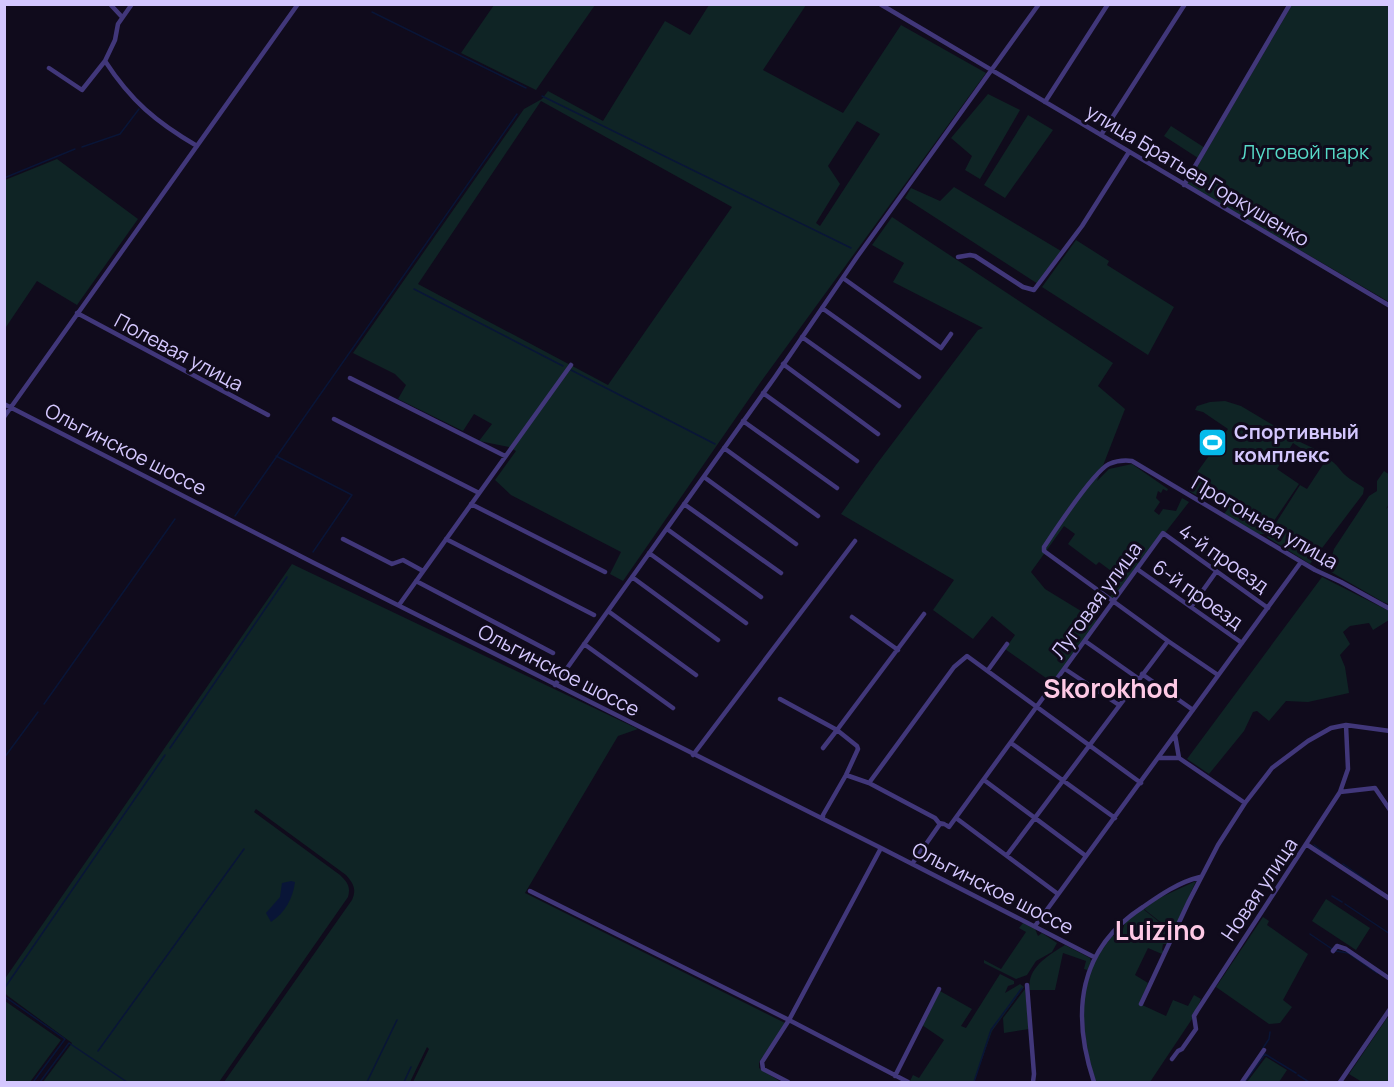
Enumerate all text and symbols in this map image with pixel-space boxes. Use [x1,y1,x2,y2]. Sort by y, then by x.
street label: улица Братьев Горкушенко [1081,97,1315,253]
park label: Луговой парк [1241,138,1370,165]
street label: Полевая улица [110,307,248,397]
street label: Ольгинское шоссе [41,397,211,501]
place label: Спортивный комплекс [1234,418,1359,468]
sports icon: Спортивный комплекс [1197,427,1229,459]
street label: Прогонная улица [1187,469,1343,575]
street label: 4-й проезд [1174,517,1274,599]
street label: Луговая улица [1044,536,1148,664]
street label: 6-й проезд [1147,553,1249,635]
street label: Ольгинское шоссе [474,618,644,722]
district label: Skorokhod [1043,670,1179,706]
street label: Новая улица [1215,832,1303,946]
street label: Ольгинское шоссе [908,836,1078,940]
district label: Luizino [1115,912,1205,948]

